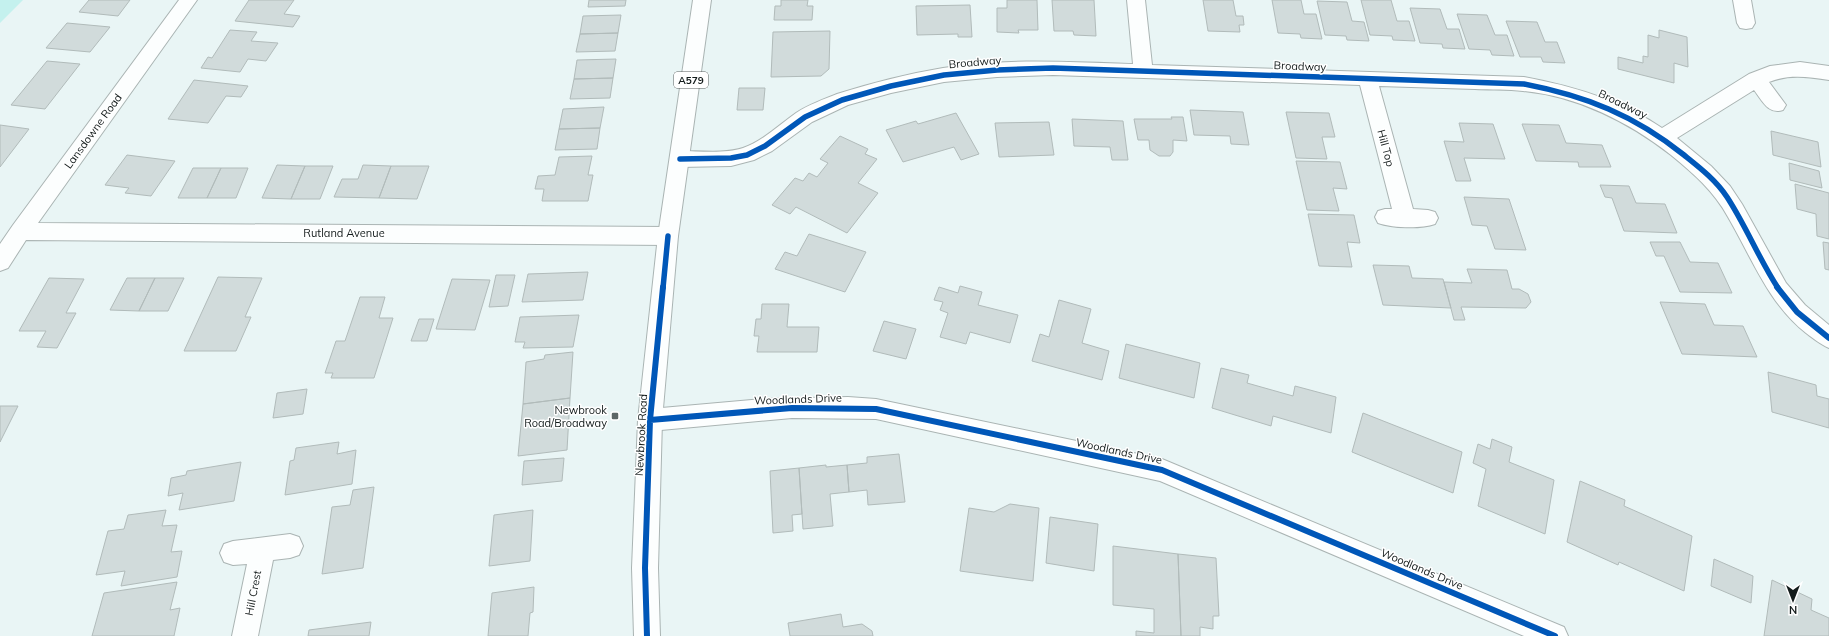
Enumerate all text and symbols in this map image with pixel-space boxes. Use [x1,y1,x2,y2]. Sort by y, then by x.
street label: Broadway [948,53,1002,71]
street label: Broadway [1273,58,1327,74]
road number: A579 [674,72,708,88]
street label: Broadway [1596,86,1650,122]
street label: Lansdowne Road [61,91,125,171]
street label: Hill Top [1374,128,1398,168]
street label: Rutland Avenue [303,226,385,240]
street label: Woodlands Drive [754,390,842,408]
street label: Newbrook Road [632,394,650,476]
place label: Newbrook Road/Broadway [524,403,607,430]
marker: Newbrook Road/Broadway [610,411,620,421]
street label: Woodlands Drive [1075,435,1163,467]
street label: Woodlands Drive [1379,545,1465,593]
street label: Hill Crest [242,569,264,617]
north arrow [1773,580,1813,620]
text: N [1789,603,1797,617]

